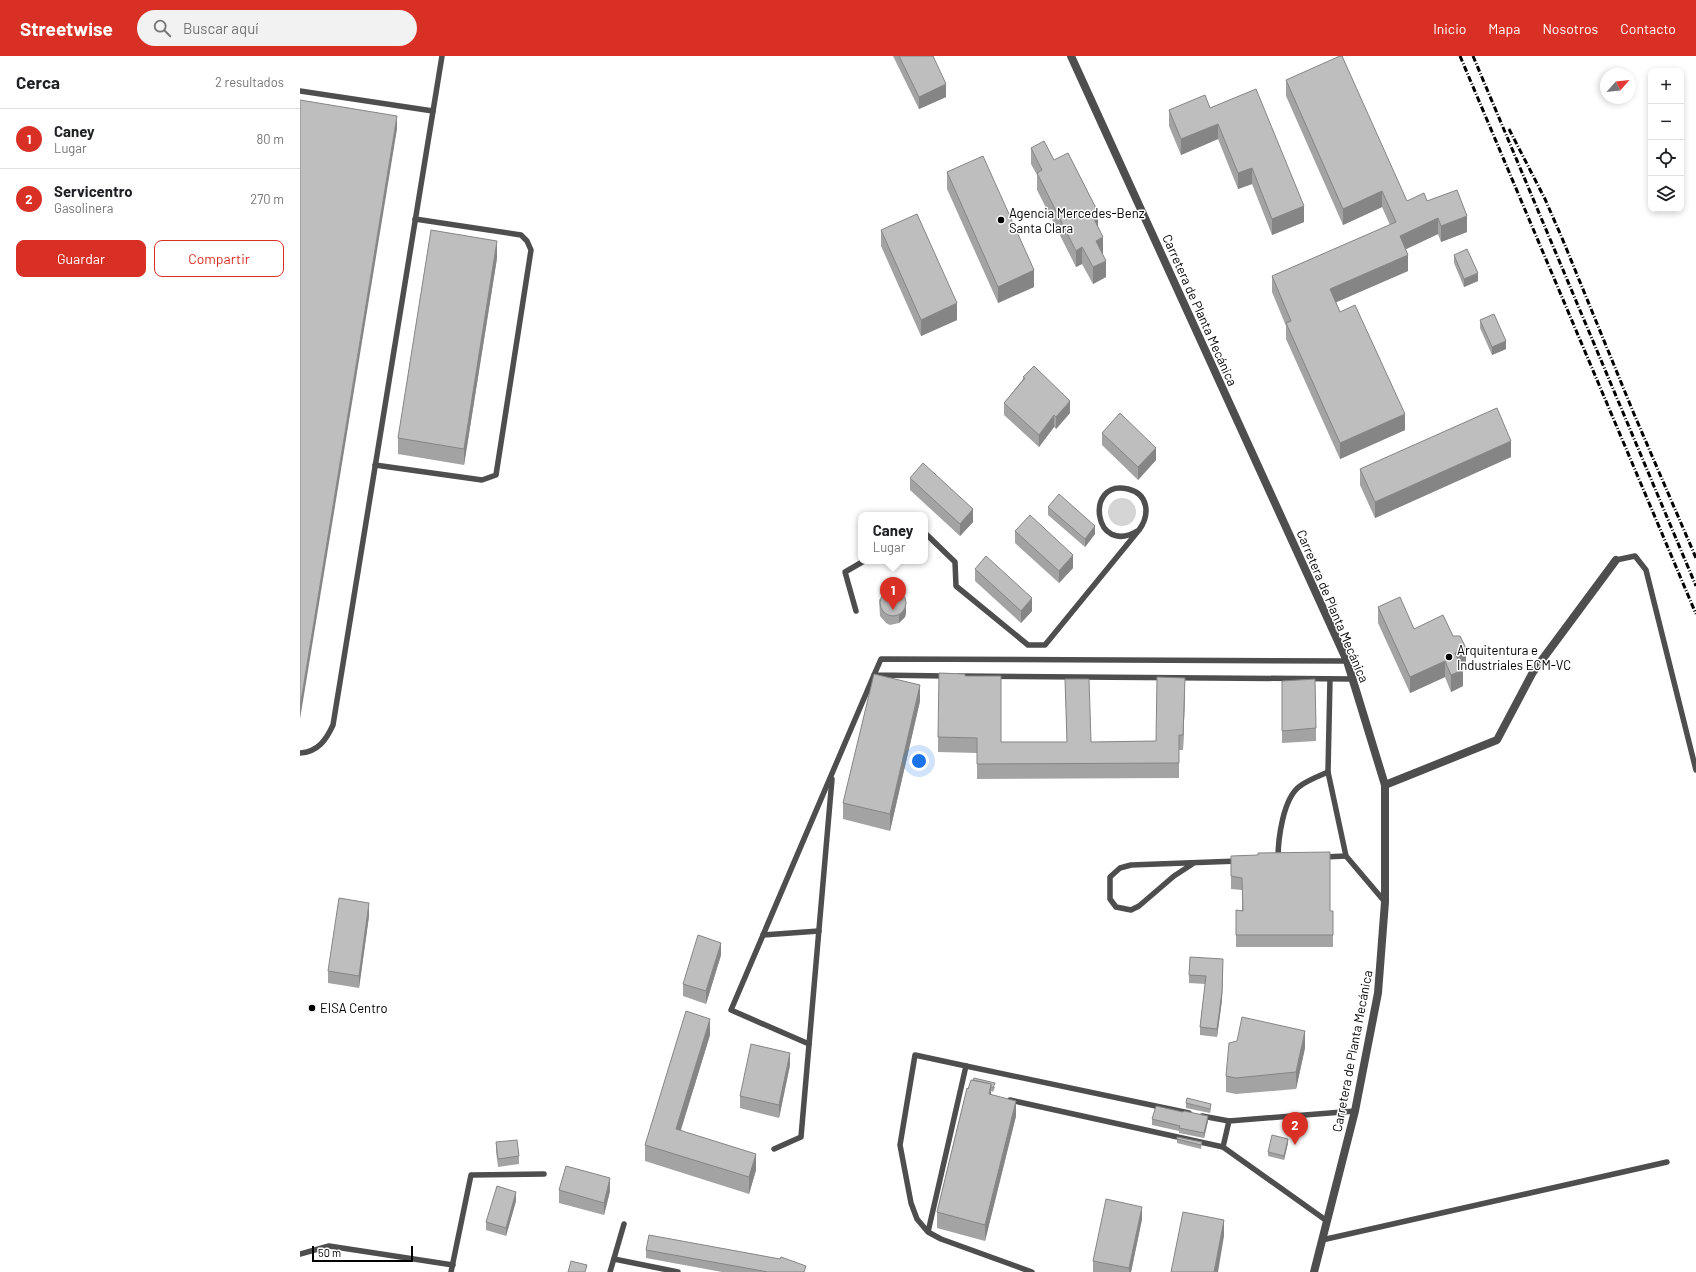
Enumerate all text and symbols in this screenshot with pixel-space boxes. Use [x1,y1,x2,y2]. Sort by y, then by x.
search box [137,10,417,46]
text: Streetwise [20,17,113,40]
icon: search [151,17,173,39]
text: Buscar aquí [183,19,258,37]
text: Inicio [1433,20,1466,37]
text: Mapa [1488,20,1520,37]
text: Nosotros [1542,20,1598,37]
text: Contacto [1620,20,1676,37]
north arrow [1600,68,1636,104]
map controls [1648,68,1684,212]
button: + [1648,68,1684,104]
text: Cerca [16,72,60,92]
text: 2 resultados [215,74,284,90]
button: − [1648,104,1684,140]
text: Caney [54,122,95,140]
text: 1 [27,131,31,147]
text: 80 m [257,131,284,147]
text: Lugar [54,140,87,156]
button: locate [1648,140,1684,176]
button: layers [1648,176,1684,212]
text: Servicentro [54,182,133,200]
text: 2 [25,191,33,207]
text: 270 m [250,191,284,207]
text: Gasolinera [54,200,113,216]
place label: Agencia Mercedes-Benz Santa Clara [1009,205,1145,236]
marker: Agencia Mercedes-Benz Santa Clara [996,215,1006,225]
street label: Carretera de Planta Mecánica [1159,232,1241,388]
button: Guardar [16,240,146,277]
button: Compartir [154,240,284,277]
popup [858,512,928,564]
text: Caney [873,521,913,539]
street label: Carretera de Planta Mecánica [1294,527,1372,685]
text: Lugar [873,539,905,555]
pin: 1 [880,577,906,610]
place label: Arquitentura e Industriales ECM-VC [1457,642,1571,673]
marker: Arquitentura e Industriales ECM-VC [1444,652,1454,662]
your location [909,751,929,771]
street label: Carretera de Planta Mecánica [1328,969,1376,1133]
place label: EISA Centro [320,1000,388,1016]
marker: EISA Centro [307,1003,317,1013]
pin: 2 [1282,1112,1308,1145]
scale bar [312,1244,413,1263]
text: 50 m [318,1246,341,1259]

